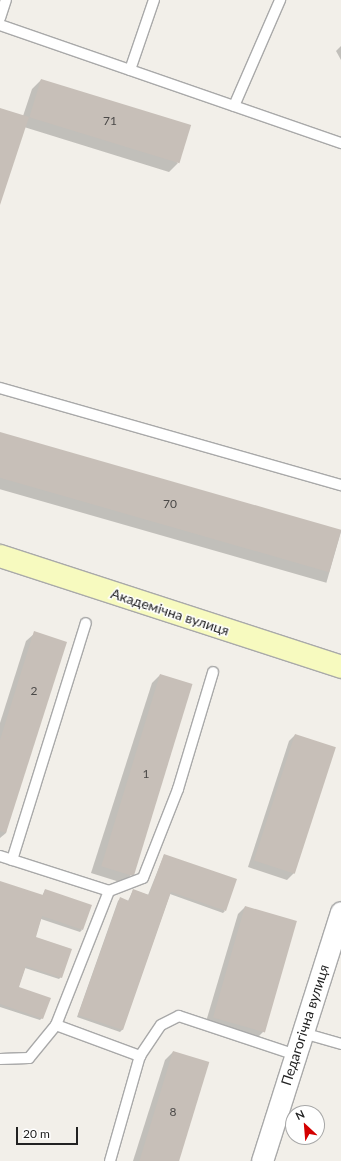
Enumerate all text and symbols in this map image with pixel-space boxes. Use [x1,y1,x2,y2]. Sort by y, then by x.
house number: 71 [103,114,117,128]
house number: 70 [163,497,177,511]
street label: Академічна вулиця [109,585,231,639]
house number: 2 [31,684,37,698]
house number: 1 [143,767,149,781]
street label: Педагогічна вулиця [278,962,332,1088]
house number: 8 [170,1105,176,1119]
north arrow [285,1105,325,1145]
text: N [293,1107,307,1122]
scale bar [18,1119,80,1145]
text: 20 m [23,1126,50,1141]

